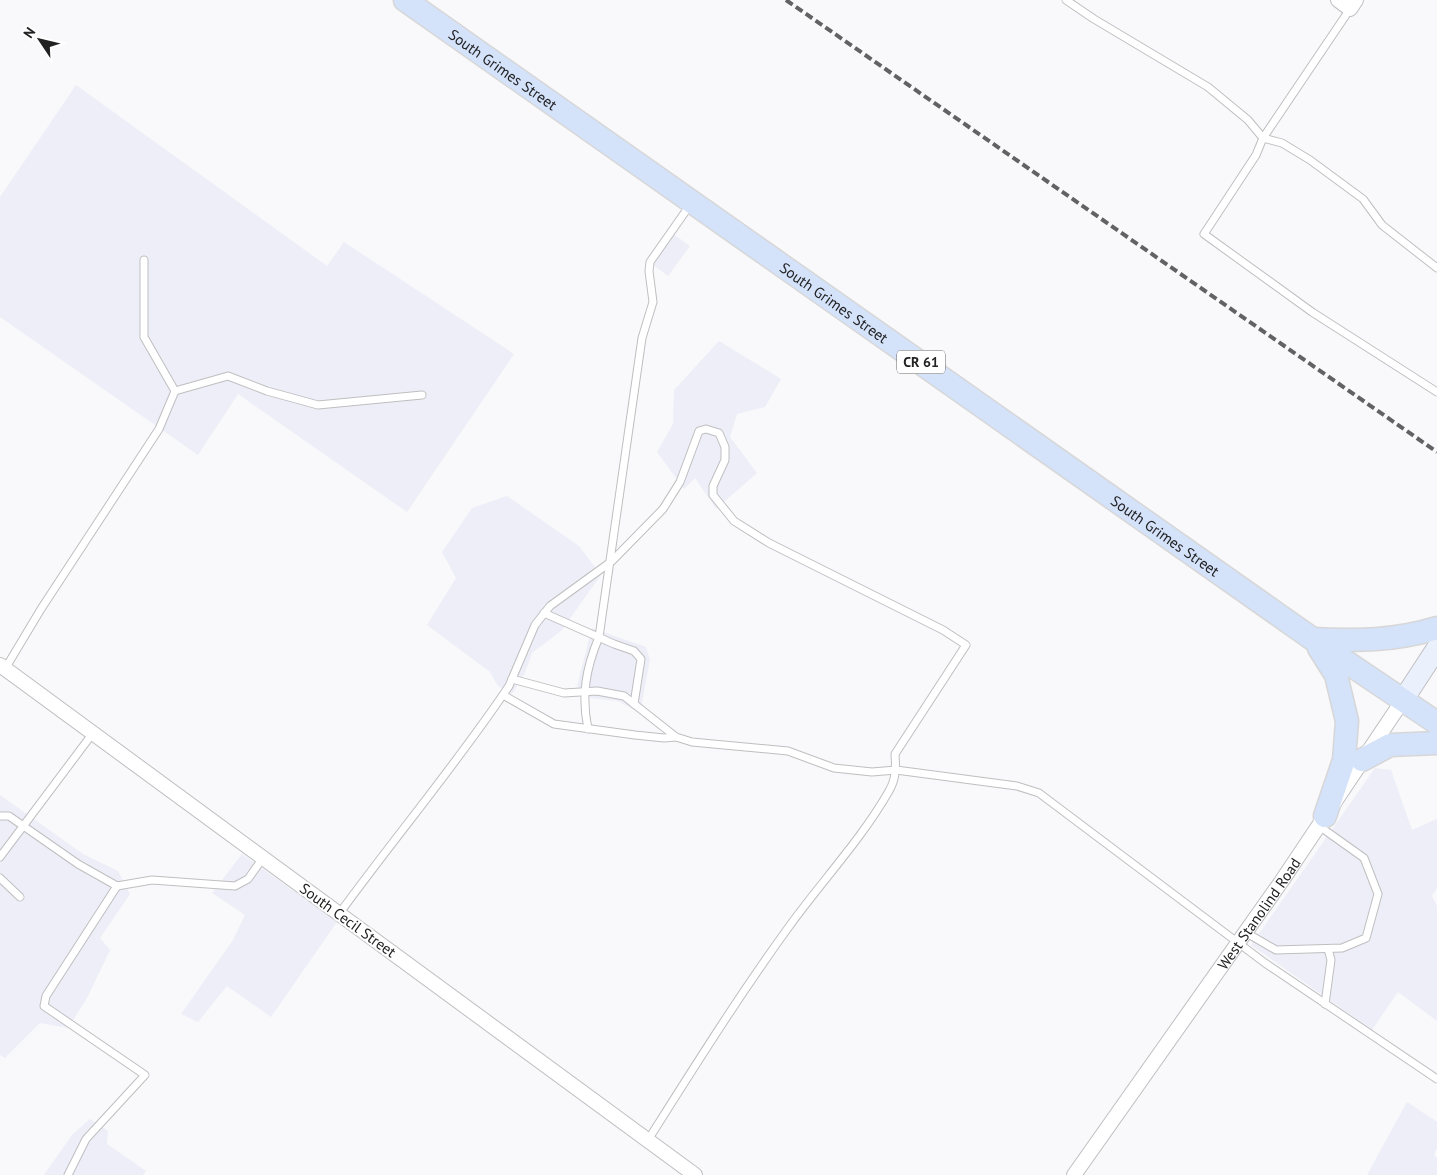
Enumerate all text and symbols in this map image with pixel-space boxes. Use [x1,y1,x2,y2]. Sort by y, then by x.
north arrow [15,15,65,65]
text: N [19,24,39,41]
street label: South Grimes Street [445,24,561,114]
street label: South Grimes Street [776,258,892,347]
road number: CR 61 [897,351,945,374]
street label: South Grimes Street [1108,491,1223,580]
street label: West Stanolind Road [1213,854,1304,973]
street label: South Cecil Street [296,879,400,961]

